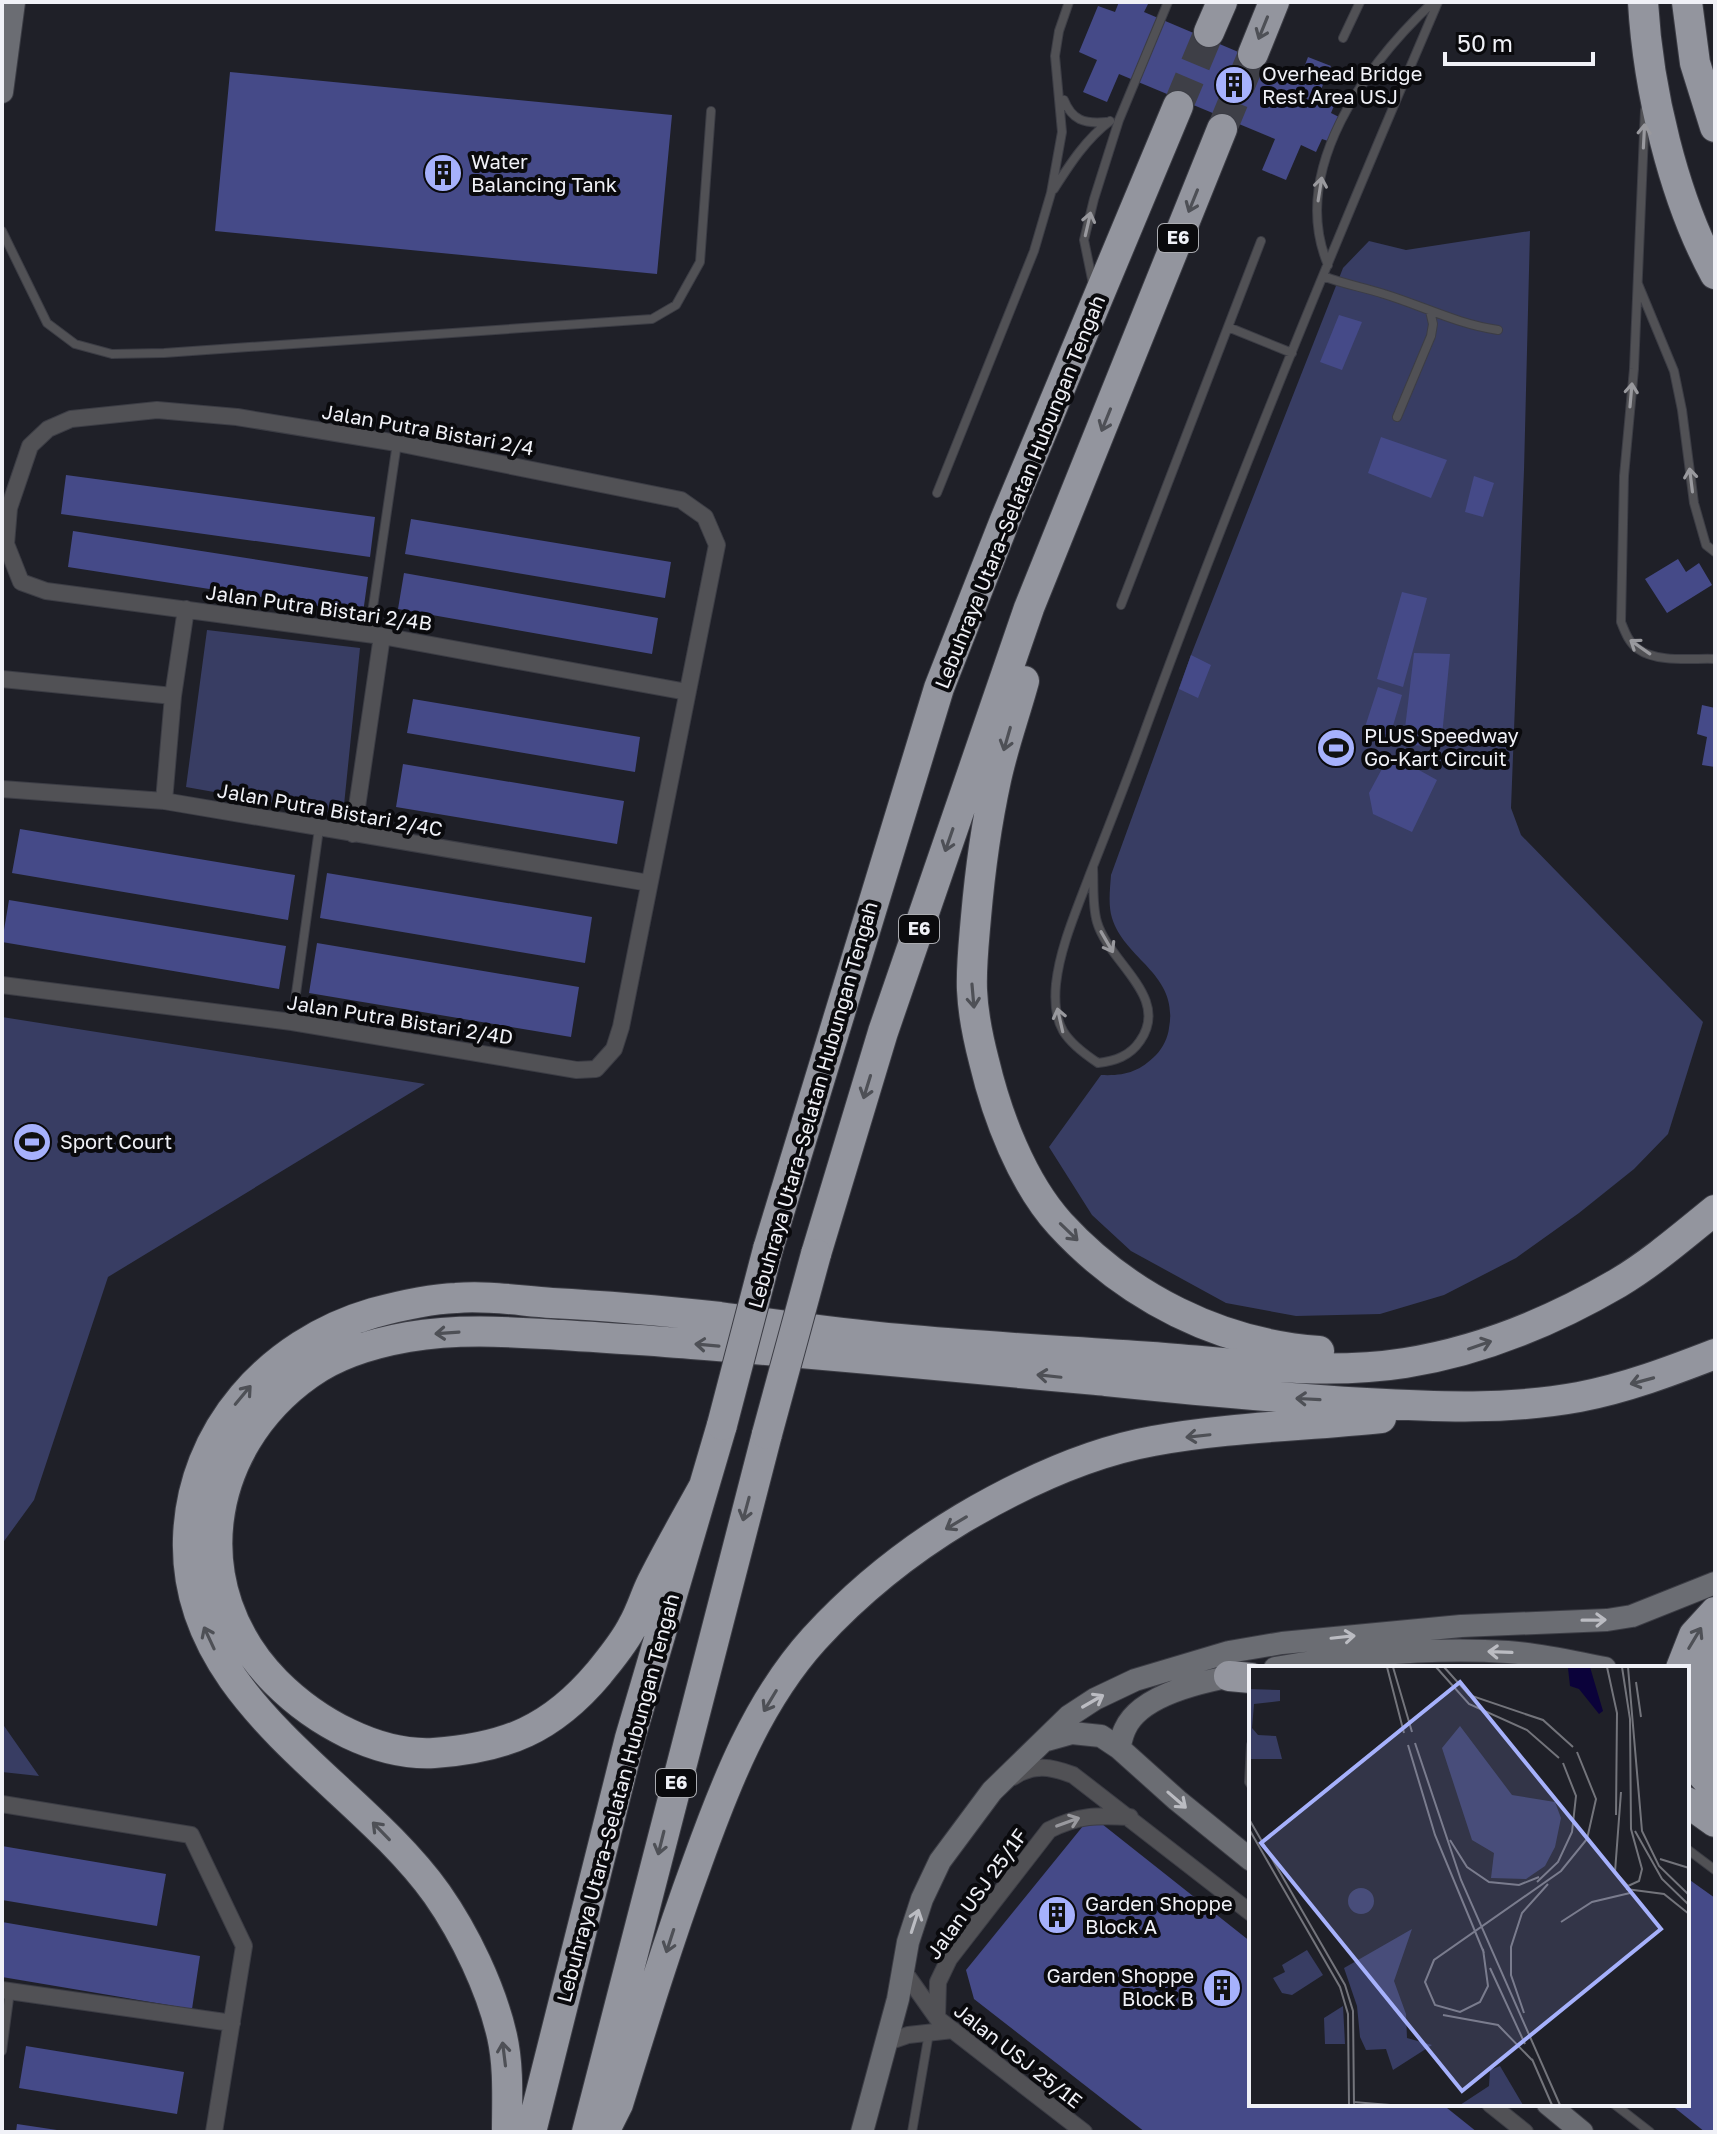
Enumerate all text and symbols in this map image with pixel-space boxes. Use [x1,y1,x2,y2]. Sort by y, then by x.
one-way arrow [1255,15,1269,40]
scale bar [1445,16,1593,66]
text: 50 m [1457,28,1513,57]
place label: Overhead Bridge Rest Area USJ [1262,61,1422,108]
building icon: Overhead Bridge Rest Area USJ [1213,64,1255,106]
one-way arrow [1637,123,1652,150]
place label: Water Balancing Tank [471,149,617,196]
building icon: Water Balancing Tank [422,152,464,194]
one-way arrow [1313,177,1328,202]
one-way arrow [1185,188,1199,213]
one-way arrow [1081,212,1096,238]
road number: E6 [1158,224,1198,252]
street label: Lebuhraya Utara–Selatan Hubungan Tengah [929,291,1109,692]
one-way arrow [1624,382,1639,409]
street label: Jalan Putra Bistari 2/4 [320,399,536,459]
one-way arrow [1097,407,1112,432]
one-way arrow [1683,468,1698,494]
street label: Jalan Putra Bistari 2/4B [205,579,434,635]
one-way arrow [1630,639,1651,656]
place label: PLUS Speedway Go-Kart Circuit [1364,723,1519,770]
one-way arrow [999,726,1014,751]
sports icon: PLUS Speedway Go-Kart Circuit [1315,727,1357,769]
street label: Jalan Putra Bistari 2/4C [216,777,445,841]
one-way arrow [941,828,956,853]
street label: Lebuhraya Utara–Selatan Hubungan Tengah [742,899,882,1311]
road number: E6 [899,915,939,943]
one-way arrow [1099,930,1115,953]
one-way arrow [966,982,981,1008]
street label: Jalan Putra Bistari 2/4D [285,989,515,1049]
one-way arrow [1052,1007,1067,1033]
one-way arrow [859,1073,874,1099]
sports icon: Sport Court [11,1121,53,1163]
place label: Sport Court [60,1129,172,1153]
one-way arrow [1059,1222,1078,1241]
one-way arrow [434,1326,461,1341]
one-way arrow [694,1337,721,1352]
one-way arrow [1467,1337,1492,1352]
one-way arrow [1036,1368,1063,1383]
one-way arrow [1629,1374,1655,1389]
one-way arrow [234,1385,252,1405]
one-way arrow [1295,1391,1322,1406]
one-way arrow [1185,1428,1212,1443]
one-way arrow [738,1496,753,1522]
one-way arrow [945,1515,968,1531]
street label: Lebuhraya Utara–Selatan Hubungan Tengah [551,1591,683,2005]
one-way arrow [1580,1613,1607,1628]
one-way arrow [201,1626,216,1650]
one-way arrow [1687,1627,1703,1650]
one-way arrow [1329,1629,1356,1644]
one-way arrow [1487,1644,1514,1659]
inset map [1249,1666,1689,2106]
one-way arrow [762,1689,778,1712]
one-way arrow [1081,1693,1104,1709]
road number: E6 [656,1769,696,1797]
one-way arrow [1166,1791,1187,1809]
one-way arrow [1055,1814,1080,1828]
one-way arrow [371,1821,390,1841]
street label: Jalan USJ 25/1F [921,1824,1032,1963]
one-way arrow [652,1829,667,1855]
place label: Garden Shoppe Block A [1085,1891,1233,1938]
building icon: Garden Shoppe Block A [1036,1894,1078,1936]
one-way arrow [908,1908,923,1933]
one-way arrow [662,1928,677,1953]
place label: Garden Shoppe Block B [1047,1963,1194,2010]
building icon: Garden Shoppe Block B [1201,1967,1243,2009]
street label: Jalan USJ 25/1E [950,1998,1087,2113]
one-way arrow [496,2041,511,2068]

